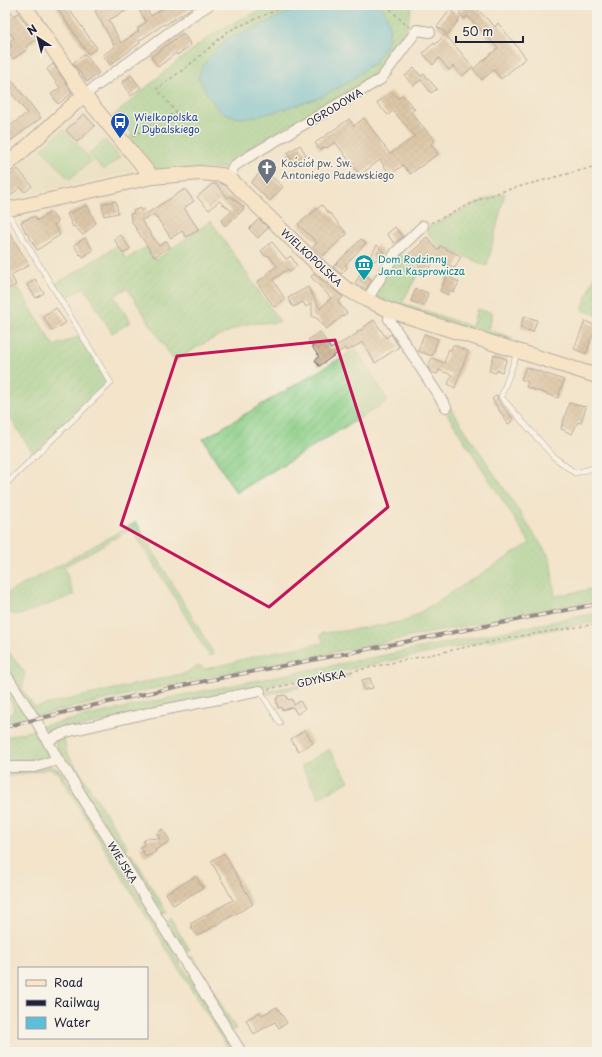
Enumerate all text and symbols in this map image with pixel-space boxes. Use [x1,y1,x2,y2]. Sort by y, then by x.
north arrow [18,18,58,58]
scale bar [456,18,523,44]
text: N [23,20,41,39]
text: 50 m [462,22,493,40]
street label: OGRODOWA [303,84,366,130]
place label: Wielkopolska / Dybalskiego [134,109,200,137]
bus stop icon: Wielkopolska / Dybalskiego [109,111,131,139]
place label: Kościół pw. Św. Antoniego Padewskiego [281,155,395,182]
church icon: Kościół pw. Św. Antoniego Padewskiego [256,157,278,185]
street label: WIELKOPOLSKA [278,225,346,290]
place label: Dom Rodzinny Jana Kasprowicza [378,251,466,278]
museum icon: Dom Rodzinny Jana Kasprowicza [353,253,375,281]
street label: GDYŃSKA [295,665,347,690]
street label: WIEJSKA [104,838,142,886]
legend [18,967,148,1039]
text: Road [54,973,83,991]
text: Railway [54,993,100,1011]
text: Water [54,1013,91,1031]

